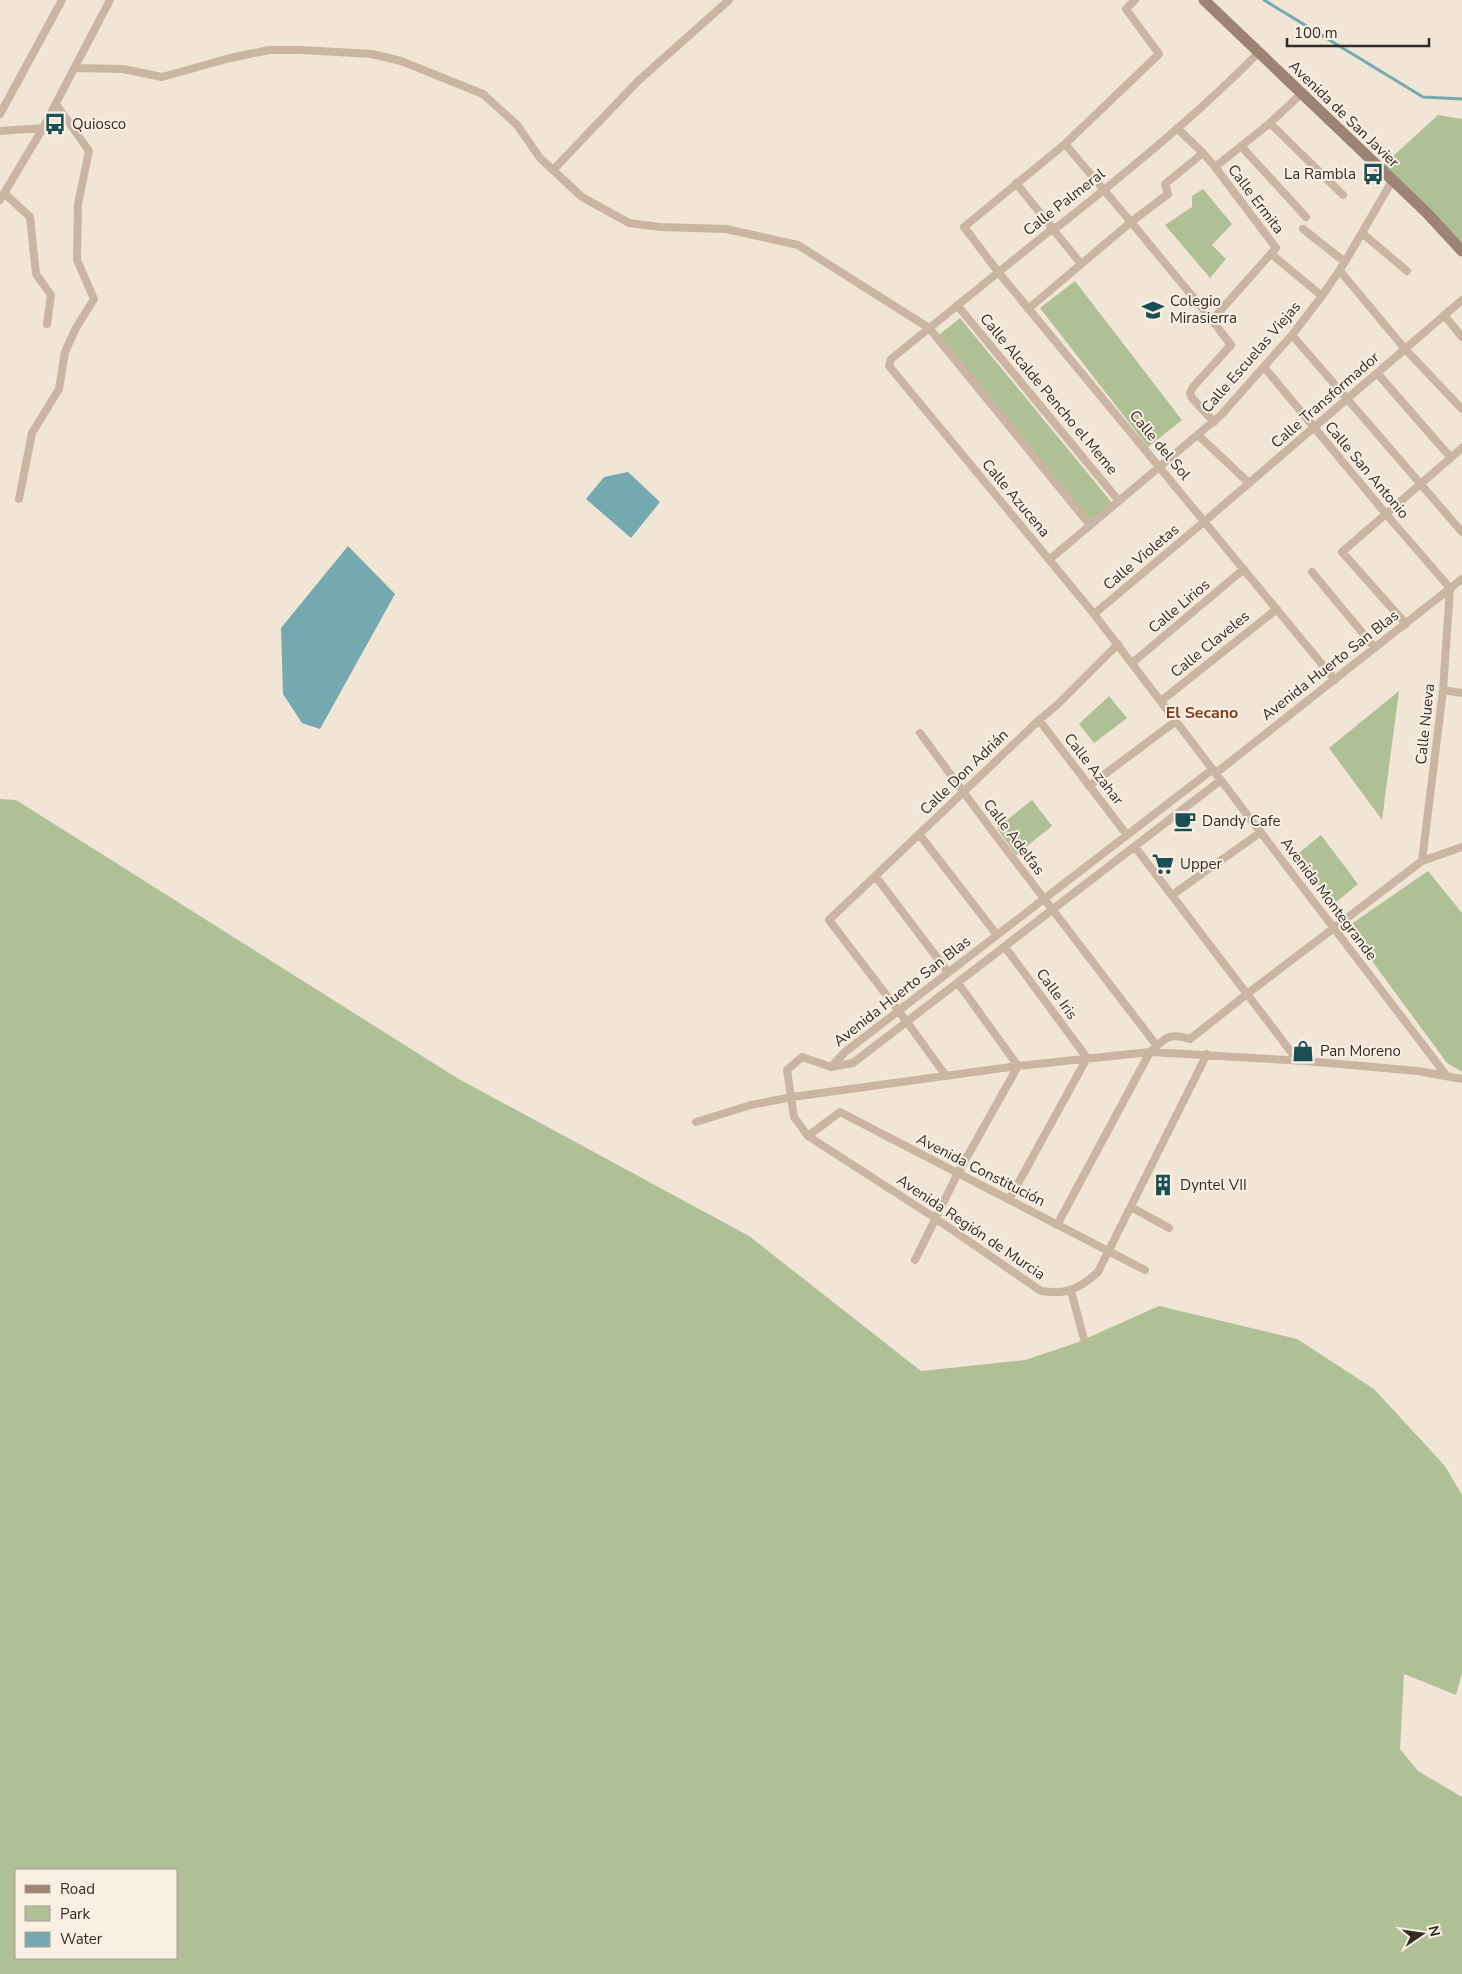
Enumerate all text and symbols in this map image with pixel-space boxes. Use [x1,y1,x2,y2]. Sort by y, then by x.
scale bar [1287,15,1430,47]
text: 100 m [1294,23,1338,43]
street label: Avenida de San Javier [1285,56,1404,172]
bus stop icon: Quiosco [42,111,68,137]
place label: Quiosco [72,114,126,134]
street label: Calle Ermita [1223,160,1289,238]
bus stop icon: La Rambla [1360,161,1386,187]
street label: Calle Palmeral [1019,163,1109,240]
place label: La Rambla [1284,164,1356,184]
place label: Colegio Mirasierra [1170,291,1237,328]
school or university icon: Colegio Mirasierra [1140,297,1166,323]
street label: Calle Escuelas Viejas [1197,297,1305,417]
street label: Calle Alcalde Pencho el Meme [976,309,1122,479]
street label: Calle Transformador [1267,347,1384,453]
street label: Calle del Sol [1125,406,1195,485]
street label: Calle San Antonio [1320,417,1414,523]
street label: Calle Azucena [977,455,1055,541]
street label: Calle Violetas [1099,519,1183,595]
street label: Calle Lirios [1144,574,1214,638]
street label: Avenida Huerto San Blas [1257,605,1403,725]
street label: Calle Claveles [1166,606,1254,682]
street label: Calle Nueva [1411,682,1439,766]
district label: El Secano [1166,702,1238,724]
street label: Calle Don Adrián [916,725,1012,819]
street label: Calle Azahar [1060,729,1129,810]
street label: Calle Adelfas [979,795,1049,879]
cafe icon: Dandy Cafe [1172,808,1198,834]
place label: Dandy Cafe [1202,811,1280,831]
street label: Avenida Montegrande [1276,834,1382,964]
supermarket icon: Upper [1150,851,1176,877]
place label: Upper [1180,854,1222,874]
street label: Avenida Huerto San Blas [829,931,975,1051]
street label: Calle Iris [1032,965,1082,1023]
shop icon: Pan Moreno [1290,1038,1316,1064]
place label: Pan Moreno [1320,1041,1401,1061]
street label: Avenida Constitución [913,1129,1049,1211]
street label: Avenida Región de Murcia [893,1170,1049,1284]
building icon: Dyntel VII [1150,1172,1176,1198]
place label: Dyntel VII [1180,1175,1247,1195]
legend [15,1869,178,1959]
text: Road [60,1879,95,1899]
text: Park [60,1904,90,1924]
north arrow [1397,1909,1447,1959]
text: N [1424,1924,1445,1938]
text: Water [60,1929,103,1949]

